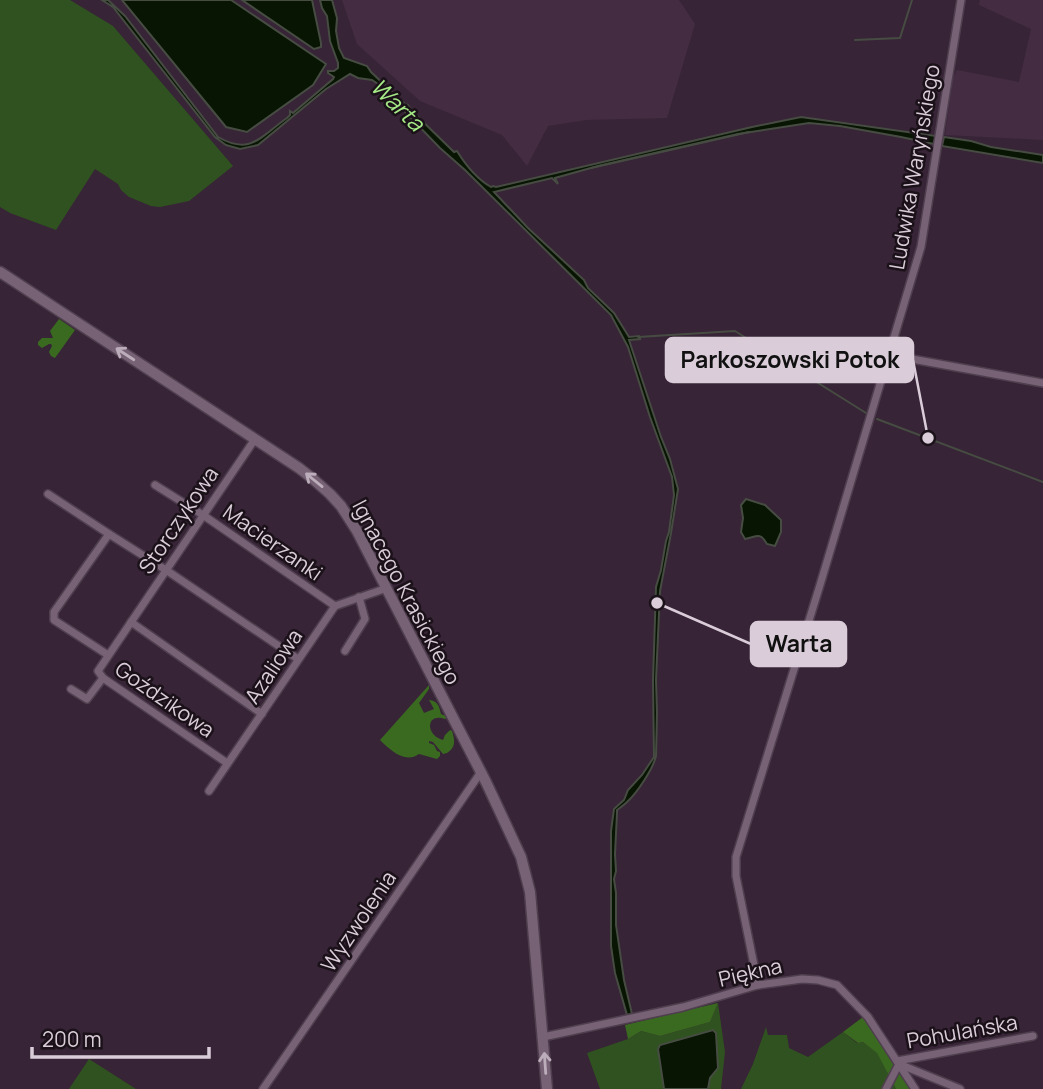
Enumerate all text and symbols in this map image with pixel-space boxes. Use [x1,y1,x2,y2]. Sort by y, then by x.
street label: Ludwika Waryńskiego [882,62,946,272]
water label: Warta [364,70,433,138]
callout: Parkoszowski Potok [666,338,913,382]
text: Parkoszowski Potok [681,343,900,375]
one-way arrow [116,347,135,361]
street label: Storczykowa [132,461,224,579]
one-way arrow [306,472,324,488]
street label: Ignacego Krasickiego [346,495,468,689]
street label: Macierzanki [218,497,328,587]
callout: Warta [751,622,846,666]
street label: Azaliowa [238,623,308,709]
text: Warta [765,627,833,659]
street label: Goździkowa [110,655,220,743]
street label: Wyzwolenia [314,865,402,977]
street label: Piękna [715,951,785,993]
street label: Pohulańska [904,1007,1020,1055]
scale bar [32,1016,208,1060]
text: 200 m [42,1025,102,1053]
one-way arrow [538,1052,551,1075]

